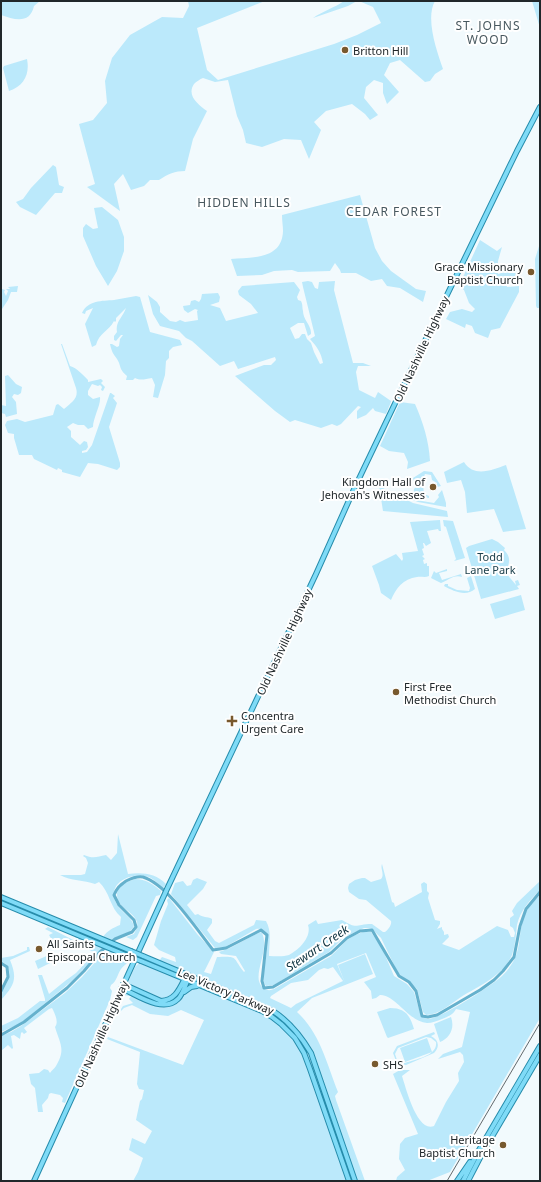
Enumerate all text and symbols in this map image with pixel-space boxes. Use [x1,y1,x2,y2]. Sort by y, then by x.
district label: ST. JOHNS WOOD [455,17,521,48]
place label: Britton Hill [353,43,408,58]
marker: Britton Hill [340,45,350,55]
district label: HIDDEN HILLS [197,194,291,211]
district label: CEDAR FOREST [346,203,442,220]
place label: Grace Missionary Baptist Church [434,259,523,287]
marker: Grace Missionary Baptist Church [526,267,536,277]
street label: Old Nashville Highway [390,293,452,405]
place label: Kingdom Hall of Jehovah's Witnesses [321,474,426,502]
marker: Kingdom Hall of Jehovah's Witnesses [428,482,438,492]
park label: Todd Lane Park [464,549,516,577]
street label: Old Nashville Highway [253,586,315,698]
place label: First Free Methodist Church [404,679,496,707]
marker: First Free Methodist Church [391,687,401,697]
place label: Concentra Urgent Care [241,708,304,736]
marker: Concentra Urgent Care [226,715,238,727]
water label: Stewart Creek [282,920,353,975]
place label: All Saints Episcopal Church [47,936,136,964]
marker: All Saints Episcopal Church [34,944,44,954]
street label: Lee Victory Parkway [176,964,277,1018]
street label: Old Nashville Highway [71,978,132,1090]
place label: SHS [383,1057,403,1072]
marker: SHS [370,1059,380,1069]
place label: Heritage Baptist Church [419,1132,495,1160]
marker: Heritage Baptist Church [498,1140,508,1150]

